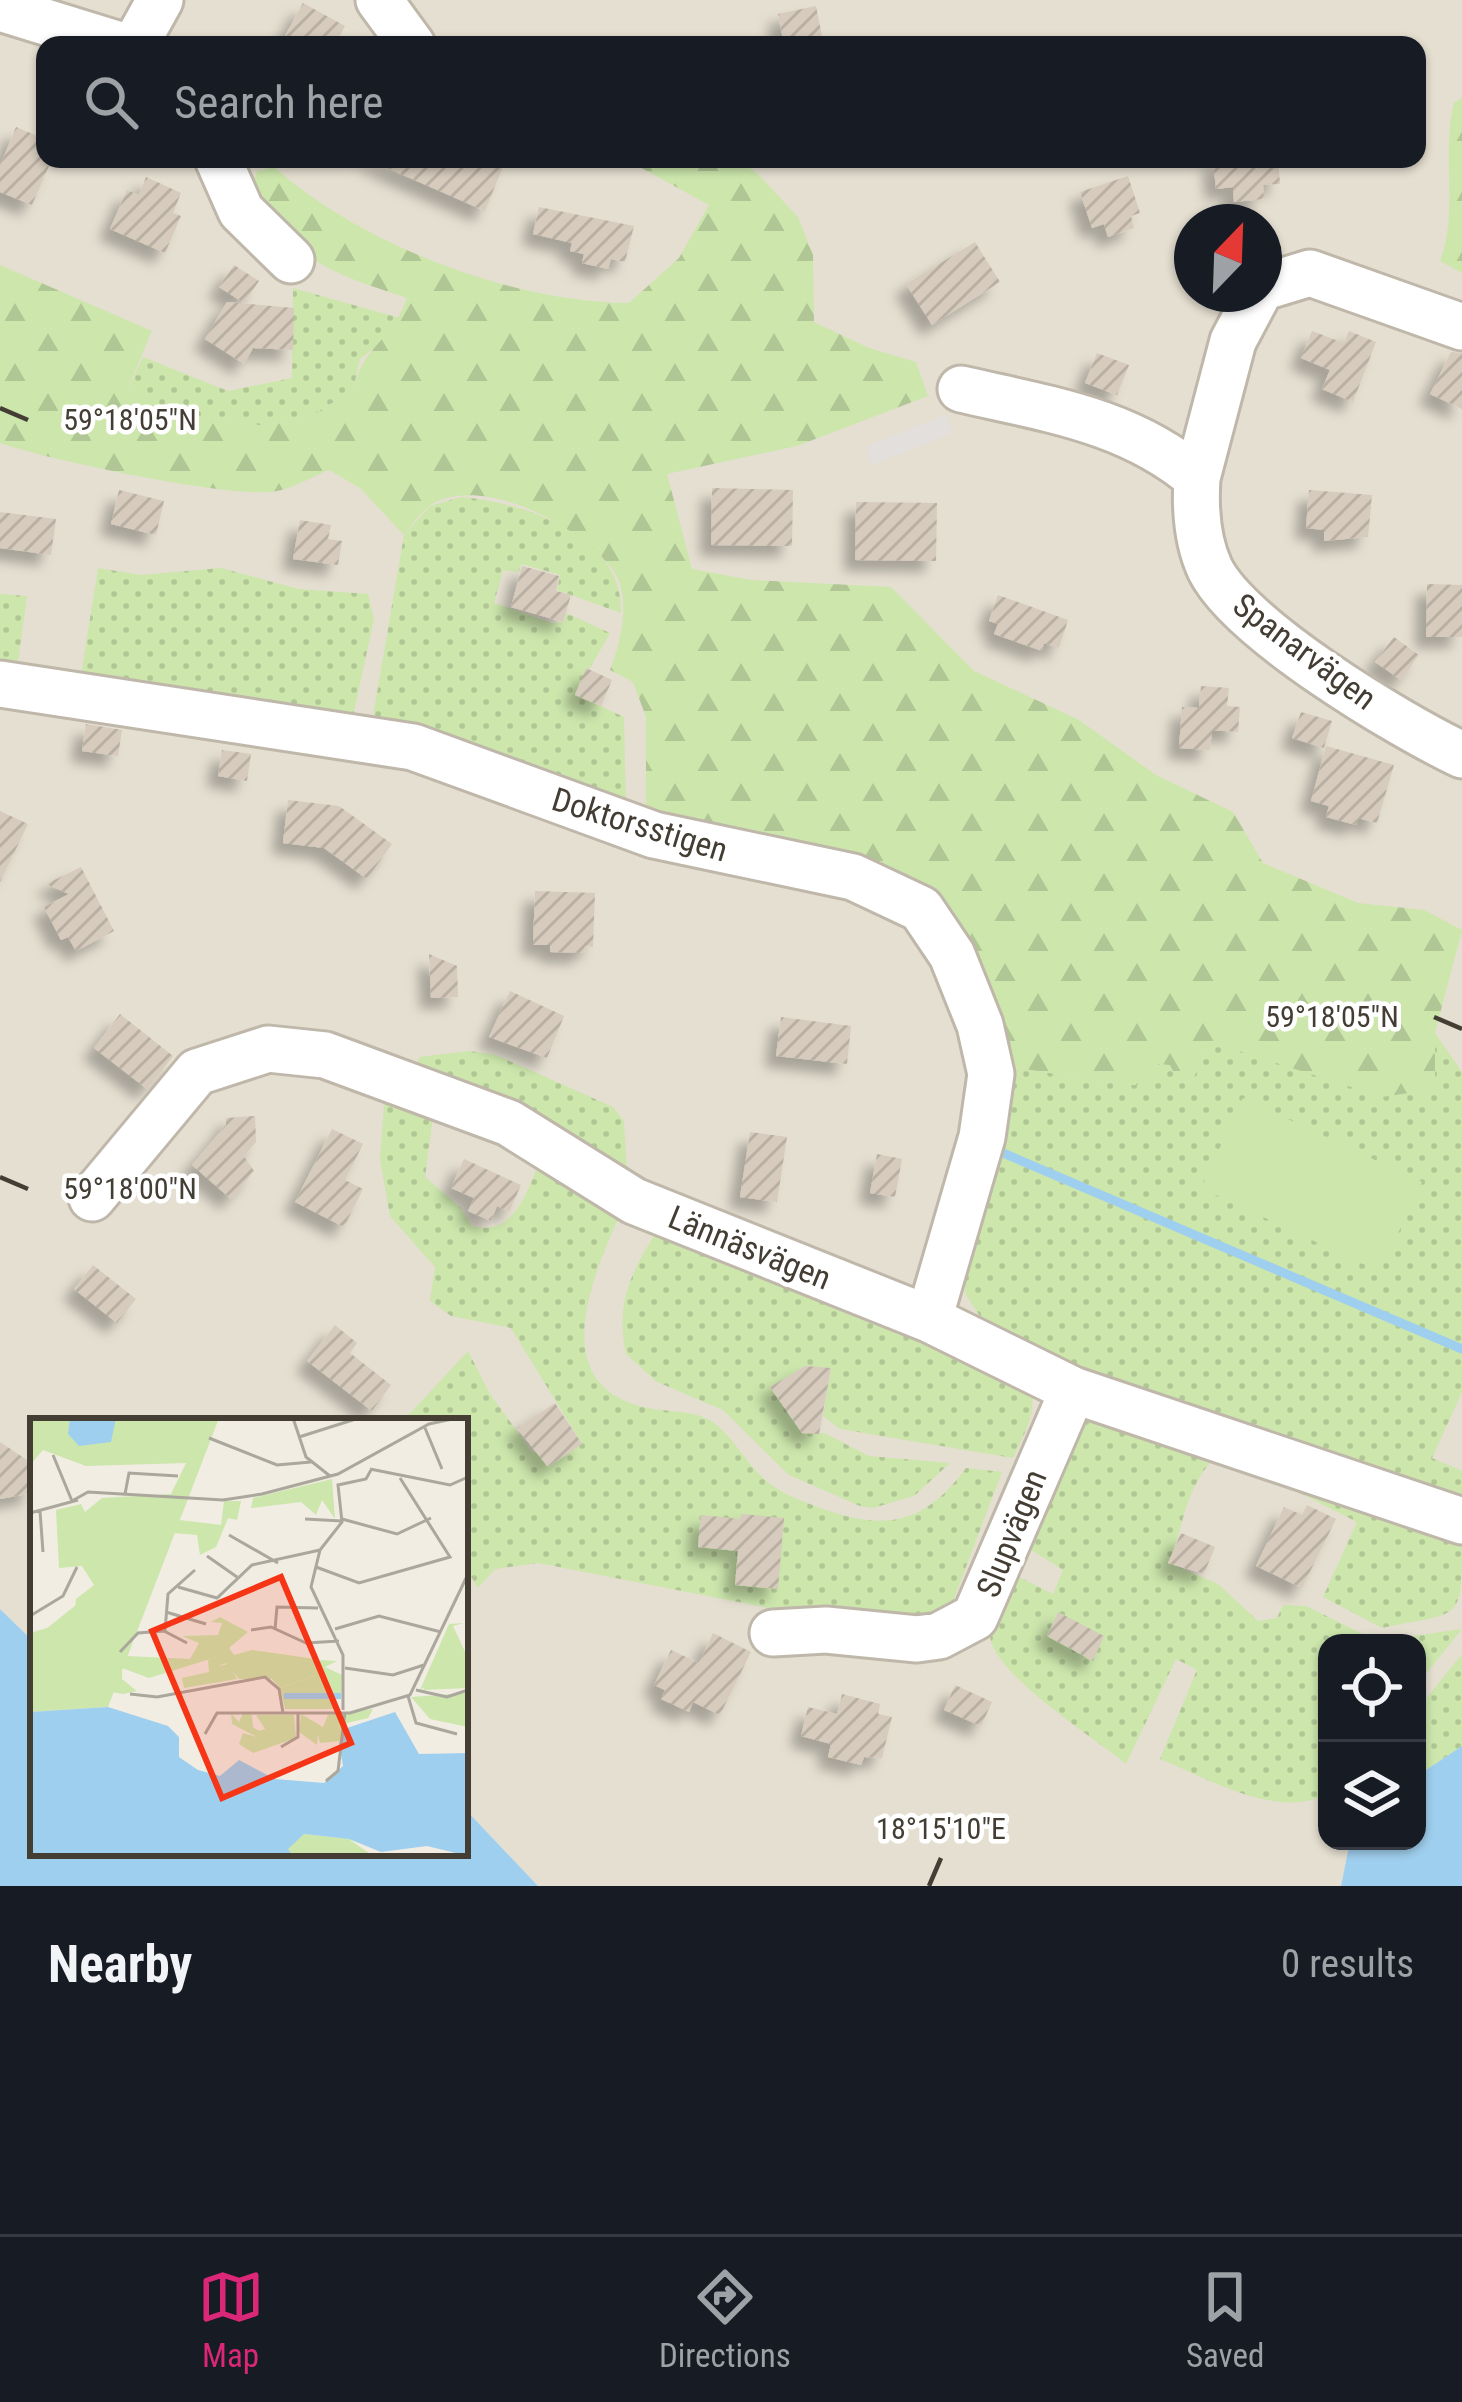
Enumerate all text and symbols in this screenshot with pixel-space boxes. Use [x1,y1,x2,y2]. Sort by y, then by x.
search box [36,36,1426,168]
icon: search [78,69,144,135]
text: Search here [174,76,383,129]
north arrow [1174,204,1282,312]
text: 59°18'05"N [63,402,197,437]
street label: Spanarvägen [1226,585,1384,718]
street label: Doktorsstigen [547,779,732,870]
text: 59°18'05"N [1265,999,1399,1034]
text: 59°18'00"N [63,1171,197,1206]
street label: Lännäsvägen [663,1197,837,1298]
inset map [30,1418,468,1856]
street label: Slupvägen [968,1464,1055,1603]
map controls [1318,1634,1426,1850]
button: locate [1318,1634,1426,1742]
button: layers [1318,1742,1426,1850]
text: 18°15'10"E [876,1811,1006,1846]
text: Nearby [48,1935,192,1994]
text: 0 results [1281,1941,1414,1987]
tab: Map [198,2264,264,2375]
tab: Directions [659,2264,791,2375]
tab: Saved [1186,2264,1264,2375]

